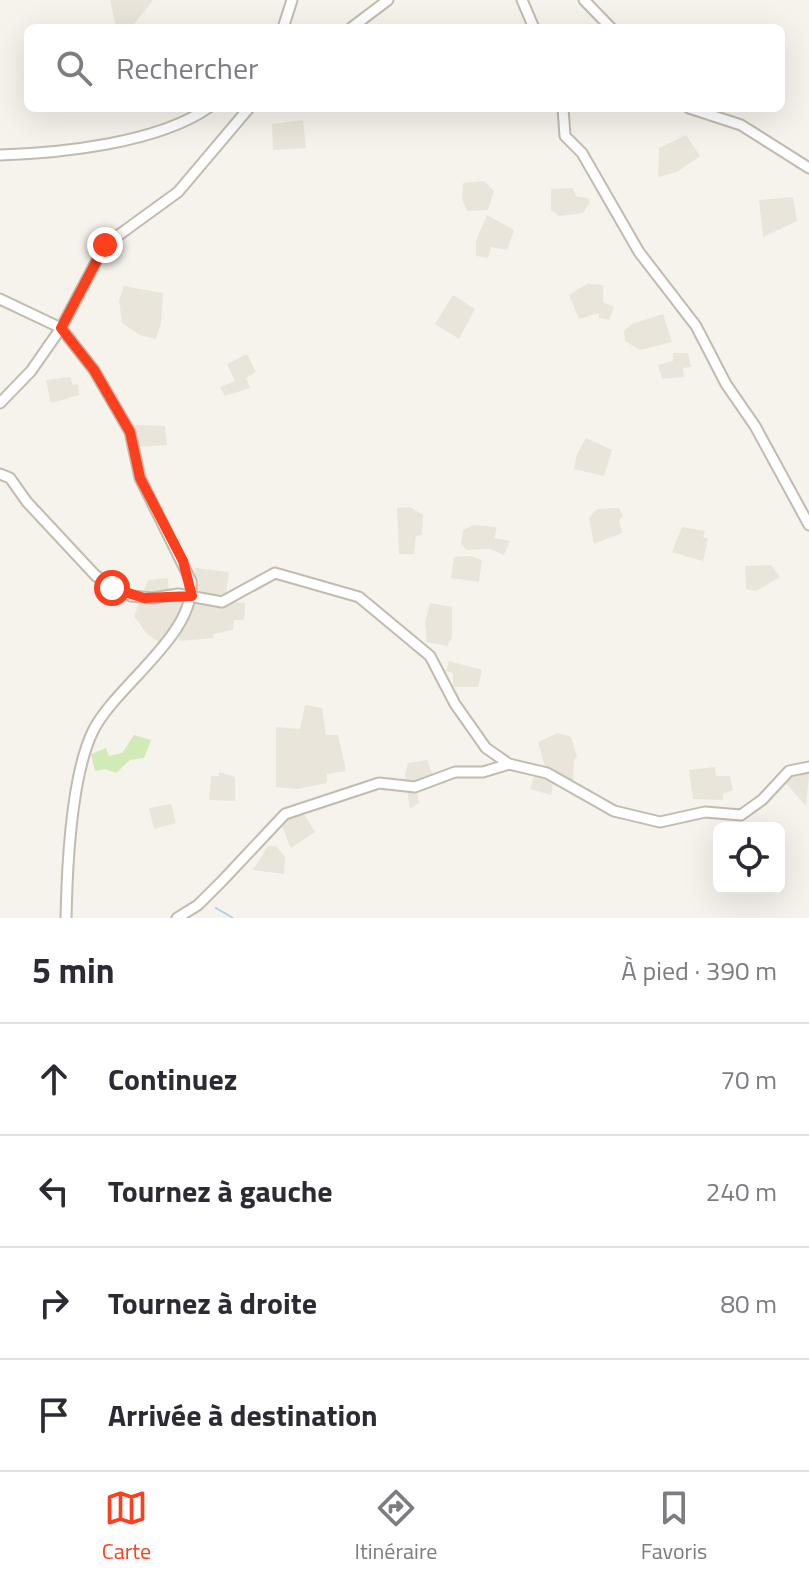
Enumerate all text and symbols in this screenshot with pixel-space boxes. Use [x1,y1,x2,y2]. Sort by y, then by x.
search box [24,24,785,112]
text: Rechercher [116,45,259,91]
icon: search [52,46,96,90]
route end [87,227,123,263]
route start [94,570,130,606]
map controls [713,822,785,894]
button: locate [713,822,785,894]
text: 5 min [32,944,115,996]
text: À pied · 390 m [621,951,777,990]
text: Continuez [108,1056,237,1102]
icon: ahead [32,1057,76,1101]
text: 70 m [720,1060,777,1099]
text: Tournez à gauche [108,1168,333,1214]
icon: left [32,1169,76,1213]
text: 240 m [706,1172,777,1211]
text: Tournez à droite [108,1280,317,1326]
icon: right [32,1281,76,1325]
text: 80 m [720,1284,777,1323]
text: Arrivée à destination [108,1392,378,1438]
icon: arrive [32,1393,76,1437]
tab: Carte [102,1486,151,1568]
tab: Itinéraire [355,1486,437,1568]
tab: Favoris [641,1486,707,1568]

